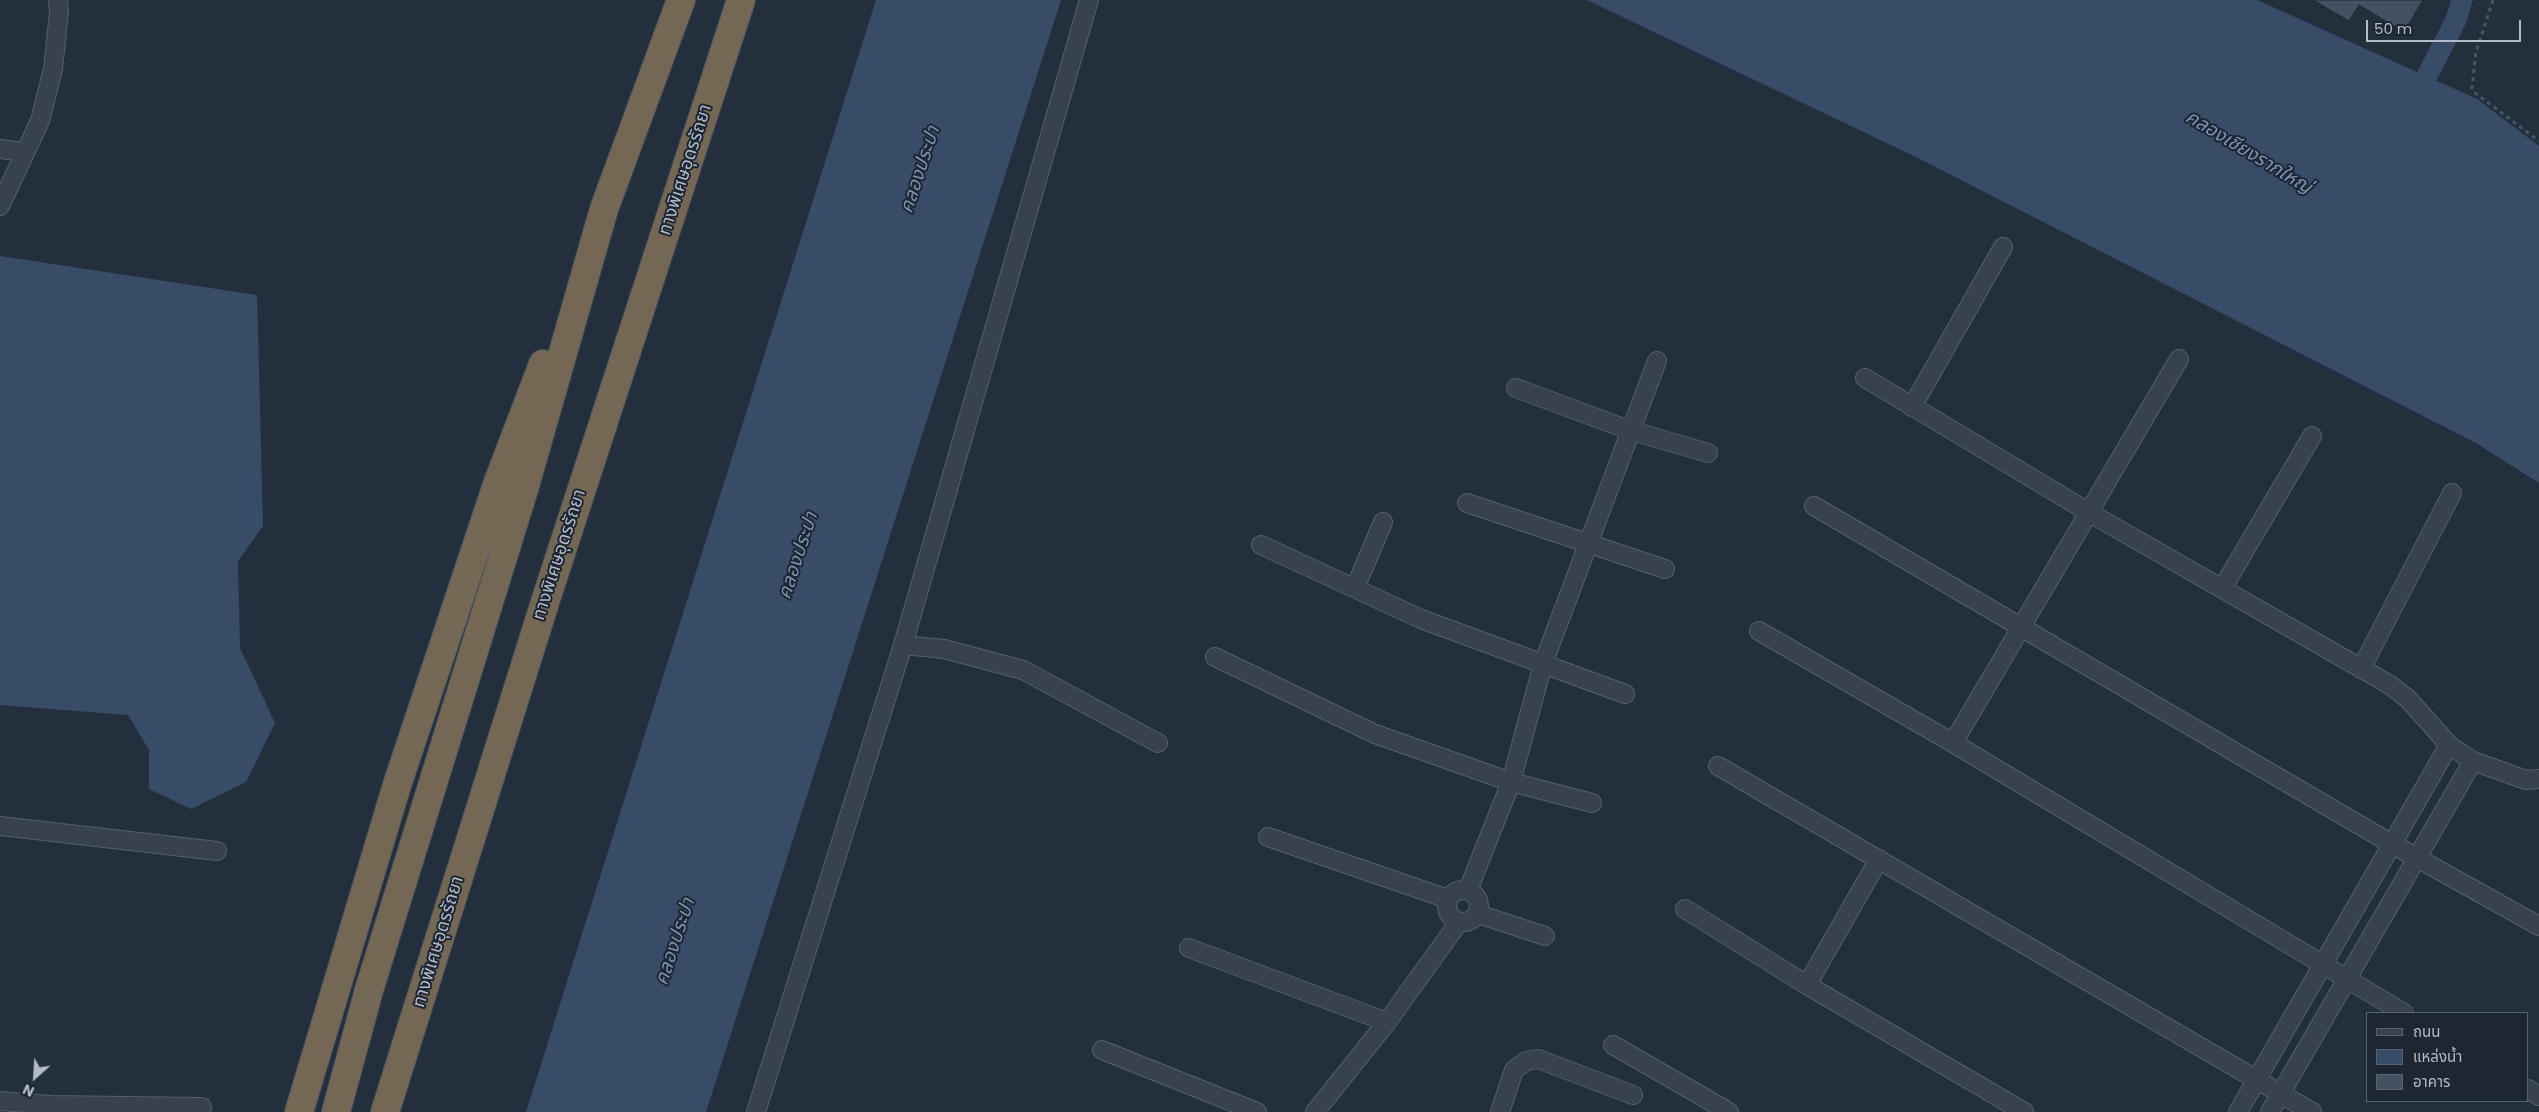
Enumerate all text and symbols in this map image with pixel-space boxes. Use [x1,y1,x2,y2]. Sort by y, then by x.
scale bar [2369,10,2524,42]
text: 50 m [2374,18,2412,39]
street label: ทางพิเศษอุดรรัถยา [655,102,717,238]
water label: คลองเชียงรากใหญ่ [2181,106,2315,200]
water label: คลองประปา [896,124,946,216]
street label: ทางพิเศษอุดรรัถยา [529,487,591,623]
water label: คลองประปา [774,510,824,602]
street label: ทางพิเศษอุดรรัถยา [409,874,469,1010]
water label: คลองประปา [651,896,701,988]
legend [2366,1012,2529,1102]
text: ถนน [2413,1021,2440,1042]
text: แหล่งน้ำ [2413,1046,2462,1067]
north arrow [10,1052,60,1102]
text: อาคาร [2413,1071,2450,1092]
text: N [19,1079,38,1102]

